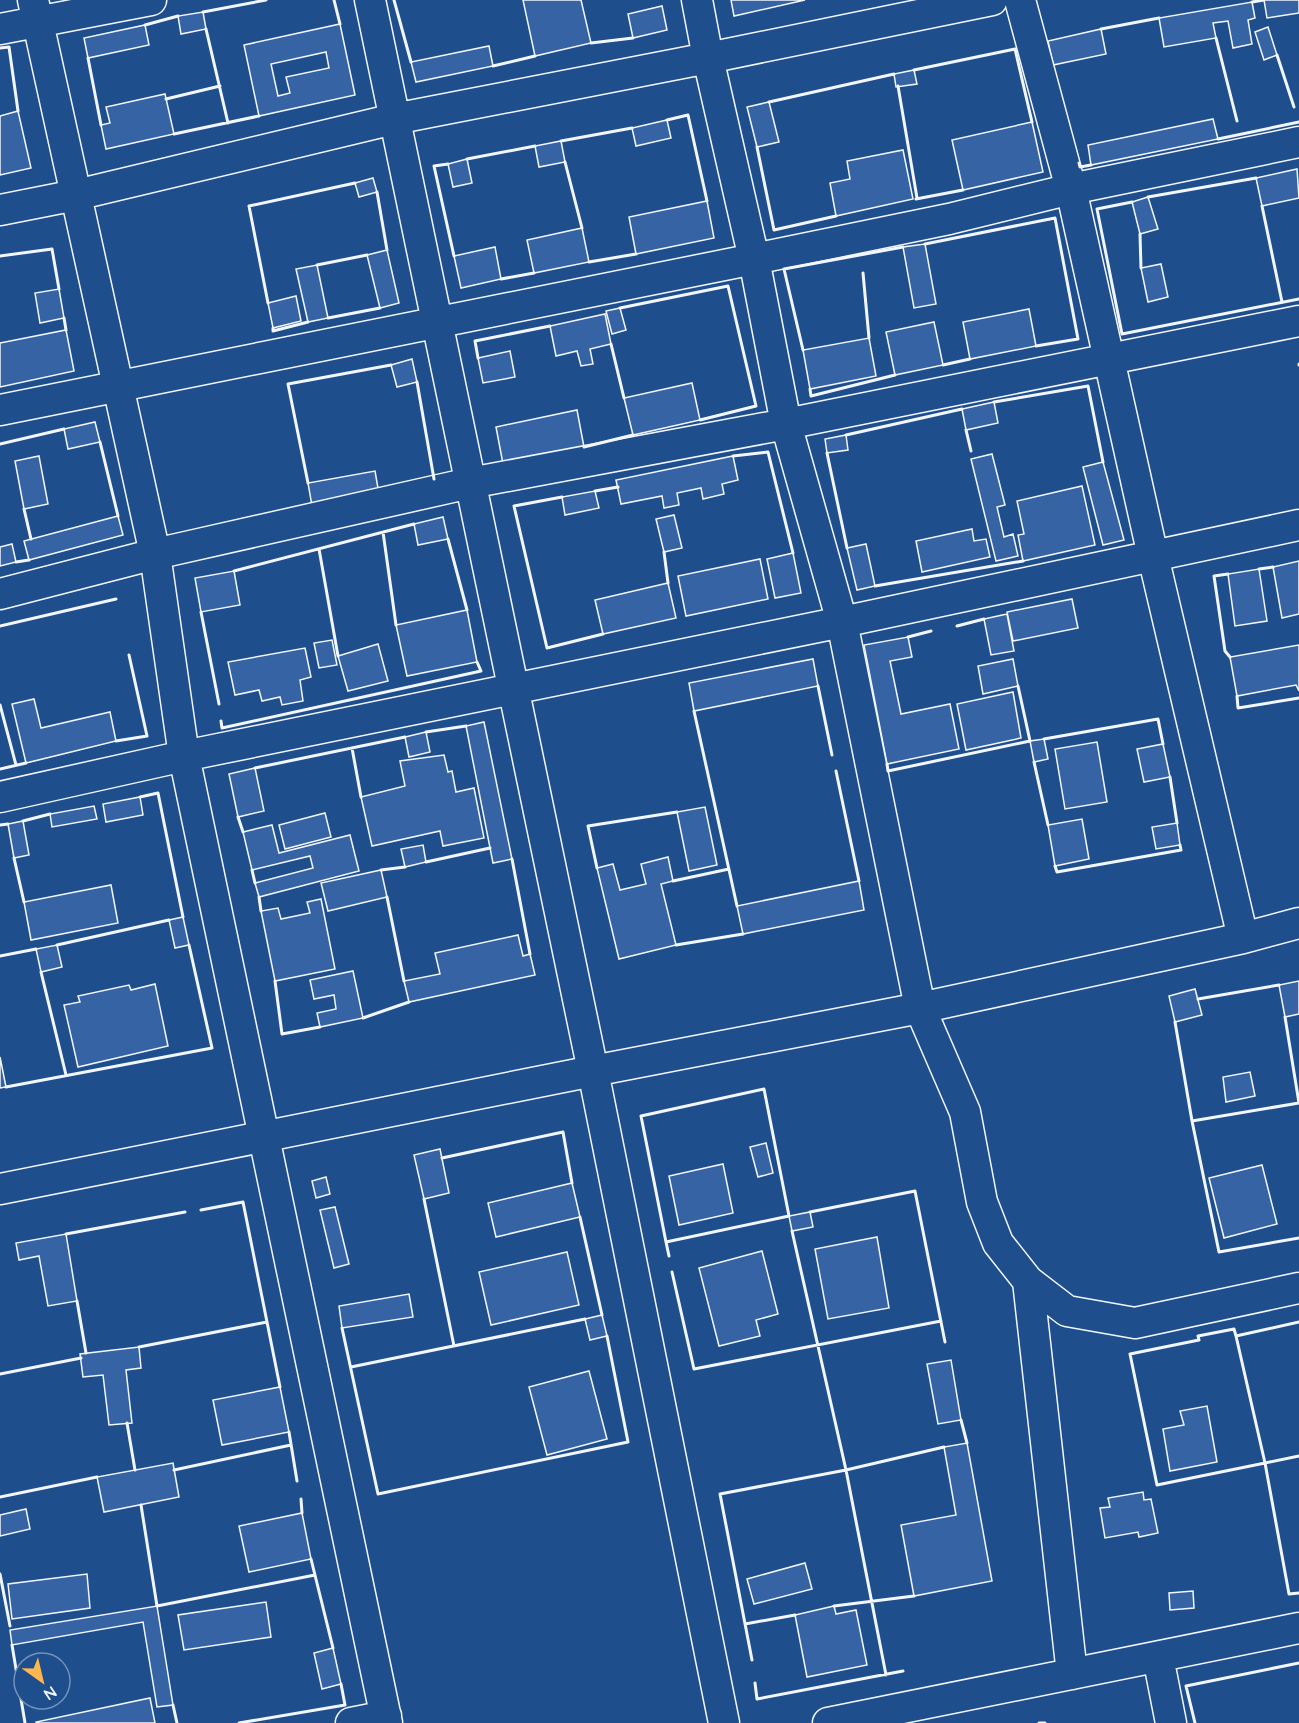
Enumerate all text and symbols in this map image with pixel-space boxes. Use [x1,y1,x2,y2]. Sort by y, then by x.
north arrow [12,1651,72,1711]
text: N [40,1682,61,1705]

